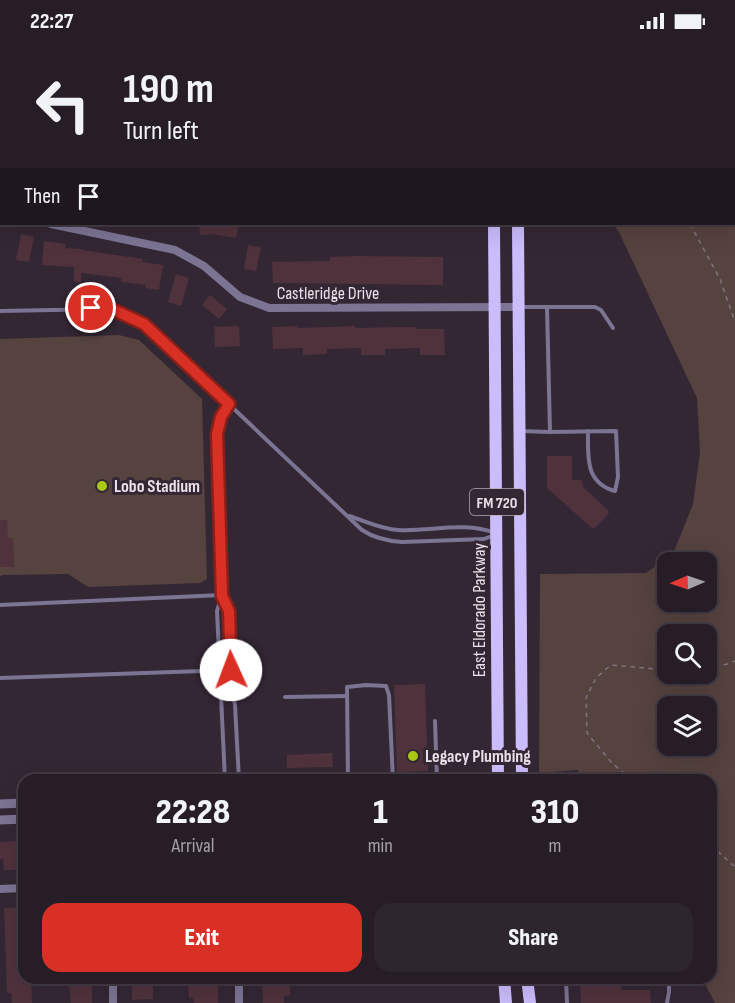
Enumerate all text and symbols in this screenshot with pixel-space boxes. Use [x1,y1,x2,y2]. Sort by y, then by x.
text: 22:27 [30,8,73,35]
text: 190 m [123,64,214,115]
icon: left [24,66,102,144]
text: Turn left [123,115,199,147]
icon: arrive [72,180,105,213]
text: Then [24,183,60,210]
pin [65,282,116,333]
street label: Castleridge Drive [277,283,379,304]
icon: arrive [74,291,107,324]
place label: Lobo Stadium [114,476,200,497]
marker: Lobo Stadium [95,479,109,493]
road number: FM 720 [470,489,524,515]
street label: East Eldorado Parkway [469,543,490,677]
north arrow [657,552,717,612]
map controls [657,552,717,756]
button: search [657,624,717,684]
position arrow [199,638,263,702]
button: layers [657,696,717,756]
place label: Legacy Plumbing [425,746,531,767]
marker: Legacy Plumbing [406,749,420,763]
text: 22:28 [156,791,230,834]
text: 1 [373,791,388,834]
text: 310 [530,791,579,834]
text: Arrival [171,834,214,858]
text: min [368,834,393,858]
text: m [549,834,561,858]
button: Exit [42,903,362,972]
button: Share [374,903,693,972]

